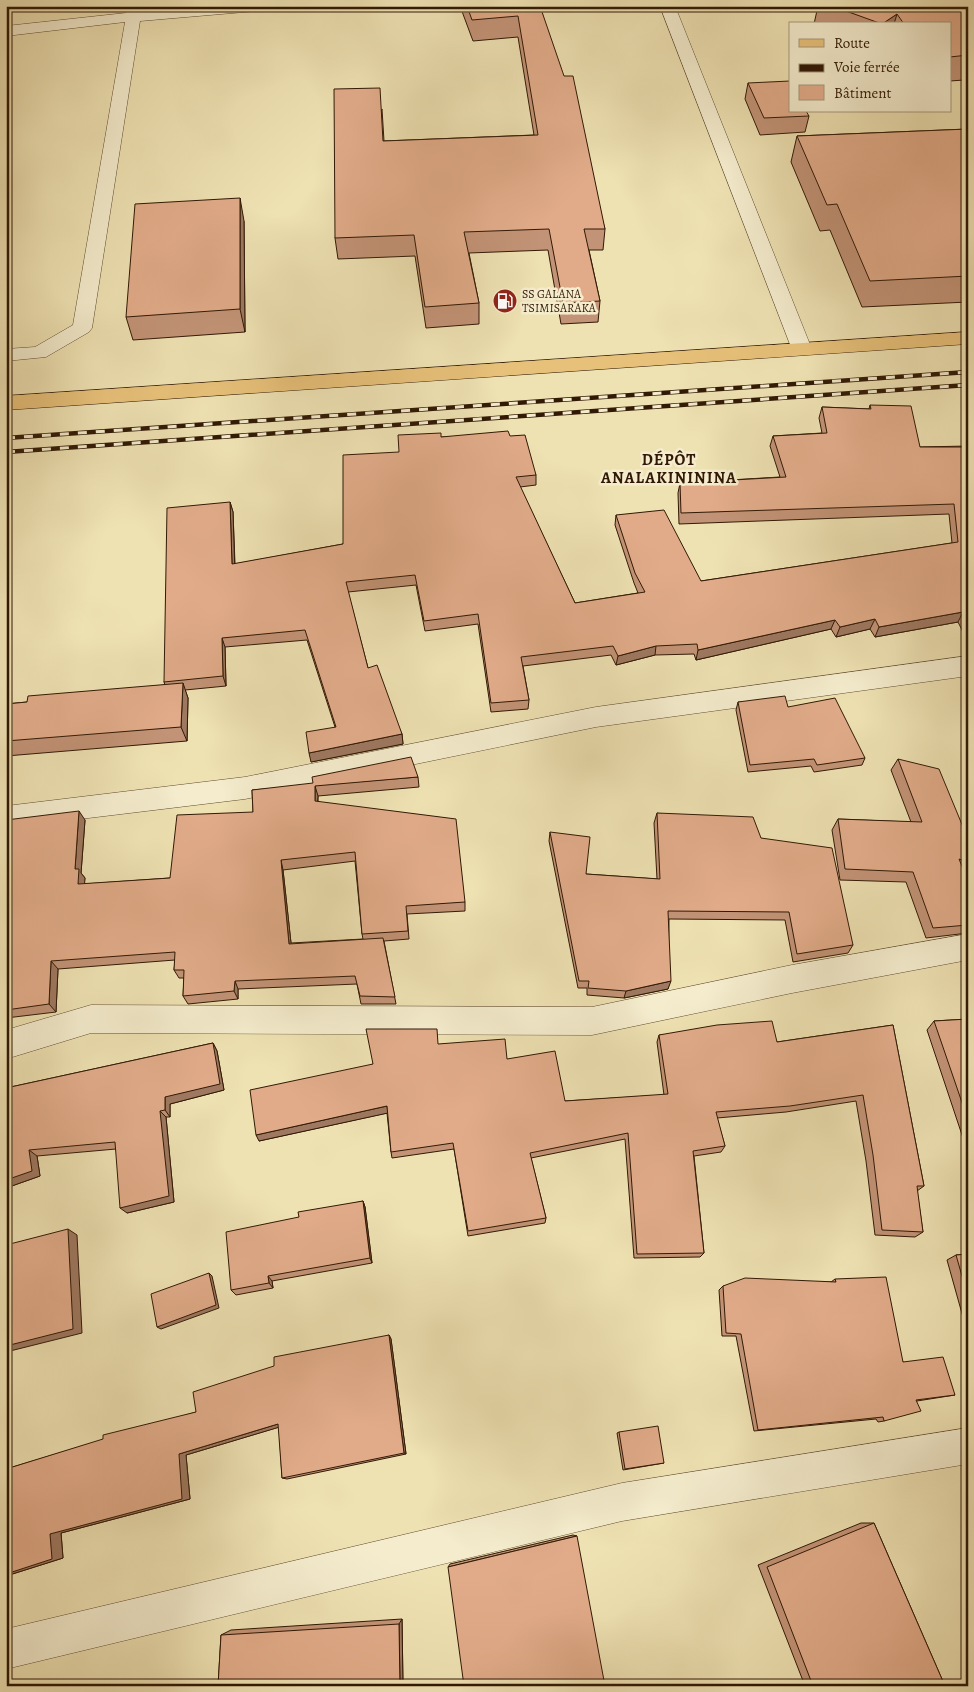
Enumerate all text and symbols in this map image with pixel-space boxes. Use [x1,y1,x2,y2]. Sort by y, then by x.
legend [789,22,952,112]
text: Route [834,33,870,53]
text: Voie ferrée [833,57,900,77]
text: Bâtiment [834,83,892,103]
place label: SS GALANA TSIMISARAKA [522,286,597,316]
fuel station icon: SS GALANA TSIMISARAKA [492,288,518,314]
district label: DÉPÔT ANALAKINININA [600,449,737,489]

